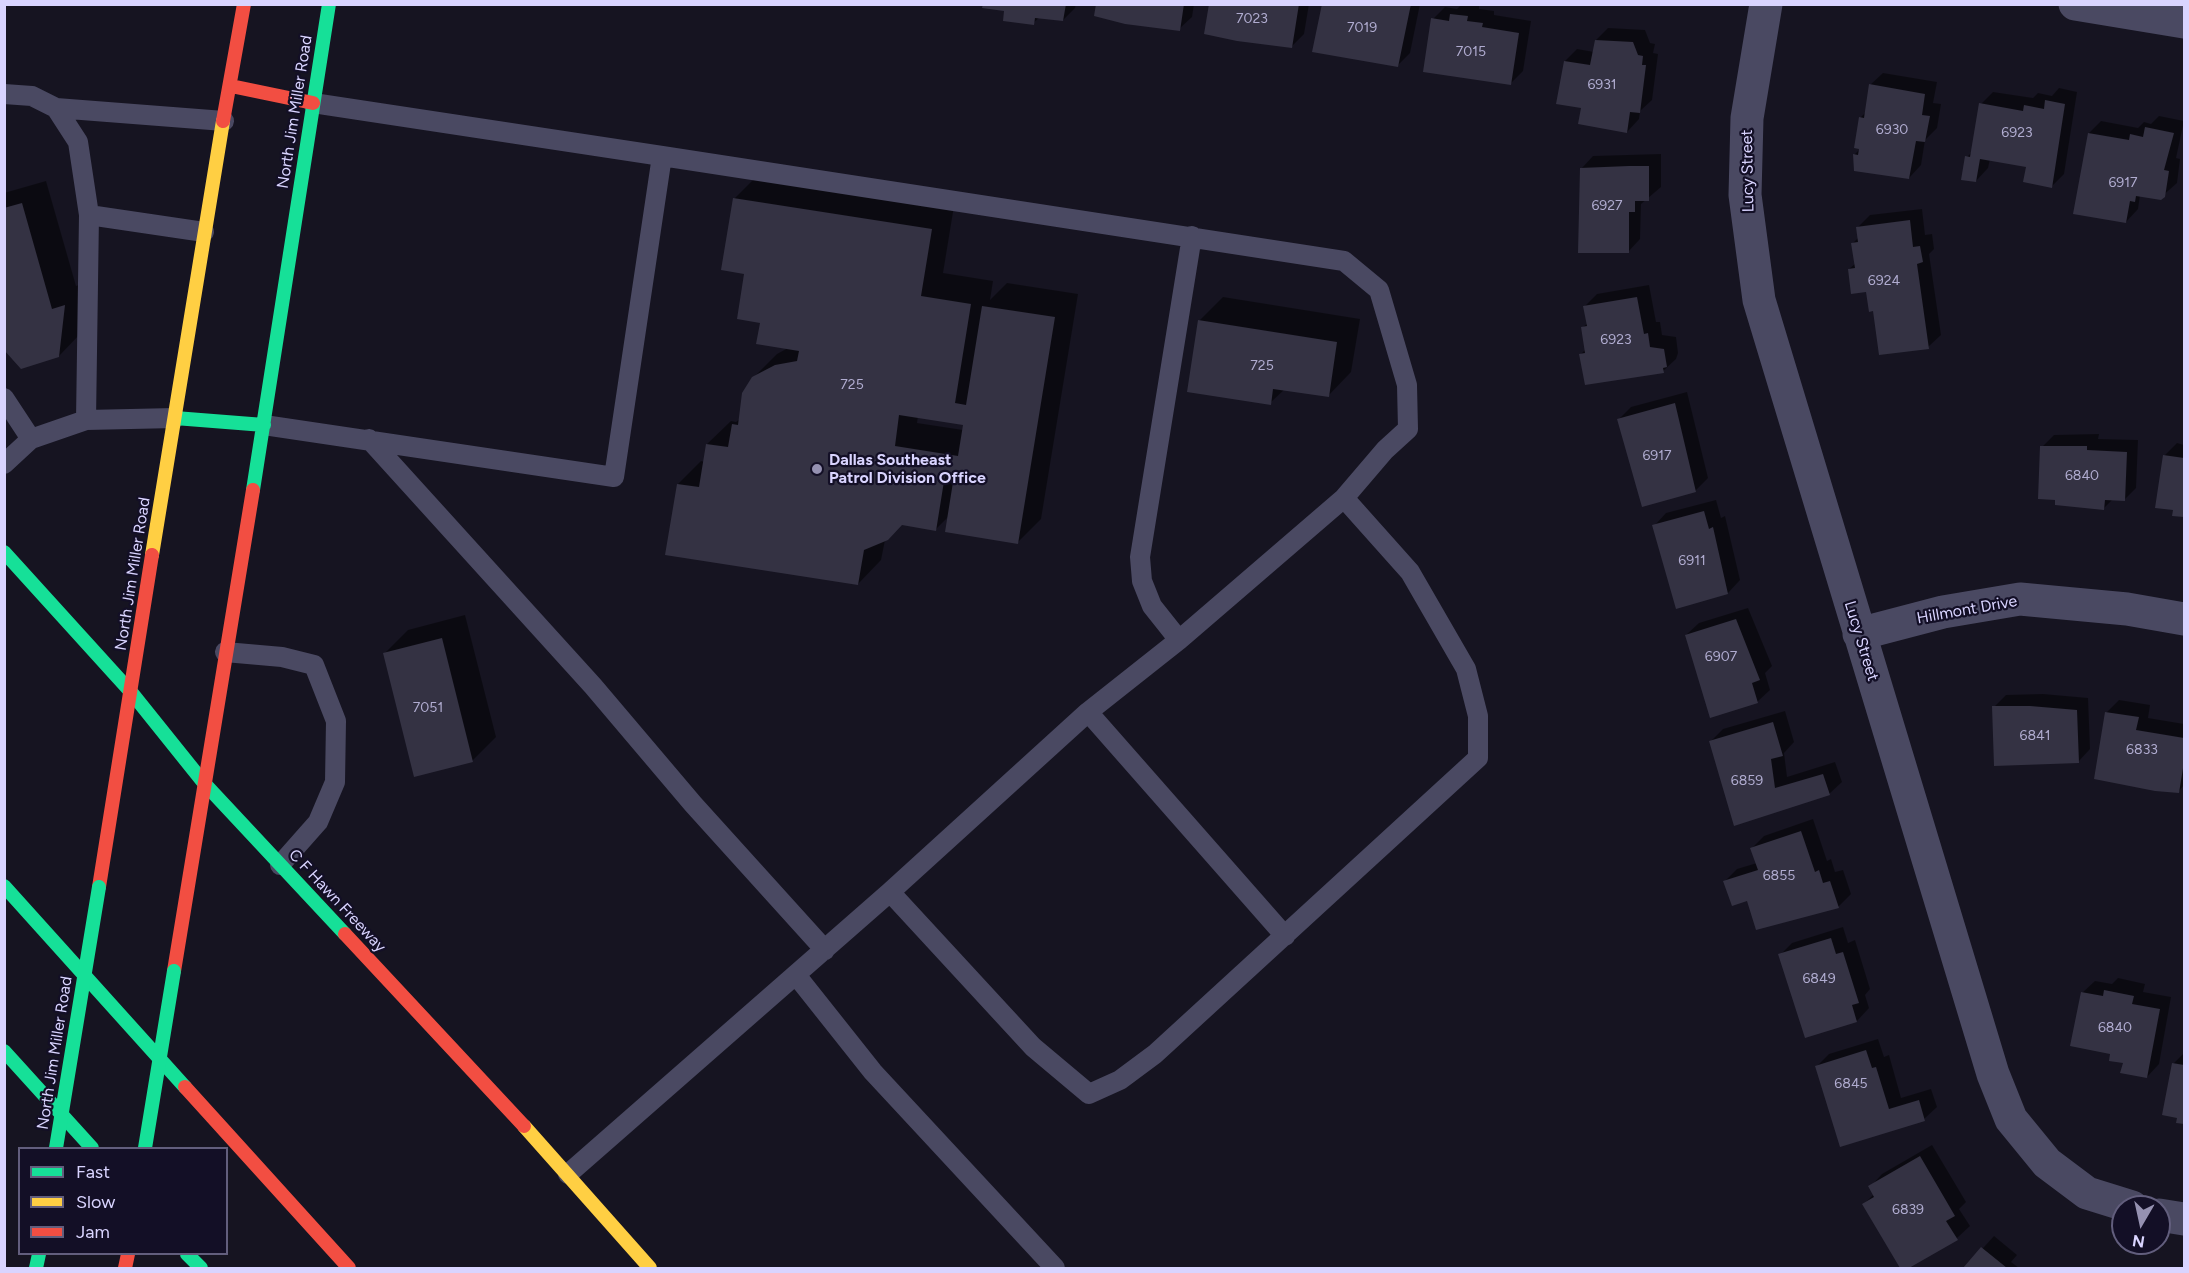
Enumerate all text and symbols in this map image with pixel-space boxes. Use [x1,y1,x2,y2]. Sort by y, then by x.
house number: 7023 [1236,11,1268,27]
house number: 7019 [1347,20,1377,36]
street label: North Jim Miller Road [273,34,317,190]
house number: 7015 [1456,44,1486,60]
house number: 6931 [1587,77,1617,93]
house number: 6930 [1876,122,1908,138]
house number: 6923 [2001,125,2033,141]
street label: Lucy Street [1738,129,1758,213]
house number: 6917 [2108,175,2138,191]
house number: 6927 [1591,198,1623,214]
house number: 6924 [1868,273,1900,289]
house number: 6923 [1600,332,1632,348]
house number: 725 [1250,358,1274,374]
house number: 725 [840,377,864,393]
house number: 6917 [1642,448,1672,464]
place label: Dallas Southeast Patrol Division Office [829,450,986,488]
marker: Dallas Southeast Patrol Division Office [810,462,824,476]
house number: 6840 [2065,468,2099,484]
street label: North Jim Miller Road [111,496,155,652]
house number: 6911 [1678,553,1706,569]
street label: Hillmont Drive [1915,592,2019,628]
street label: Lucy Street [1840,599,1882,683]
house number: 6907 [1705,649,1737,665]
house number: 7051 [413,700,443,716]
house number: 6841 [2020,728,2050,744]
house number: 6833 [2126,742,2158,758]
house number: 6859 [1731,773,1763,789]
street label: C F Hawn Freeway [284,846,390,956]
house number: 6855 [1763,868,1795,884]
house number: 6849 [1802,971,1836,987]
street label: North Jim Miller Road [33,975,77,1131]
house number: 6840 [2098,1020,2132,1036]
house number: 6845 [1834,1076,1868,1092]
legend [18,1147,228,1255]
text: Fast [76,1161,110,1183]
text: Slow [76,1191,115,1213]
north arrow [2111,1195,2171,1255]
house number: 6839 [1892,1202,1924,1218]
text: Jam [76,1221,110,1243]
text: N [2131,1231,2146,1252]

